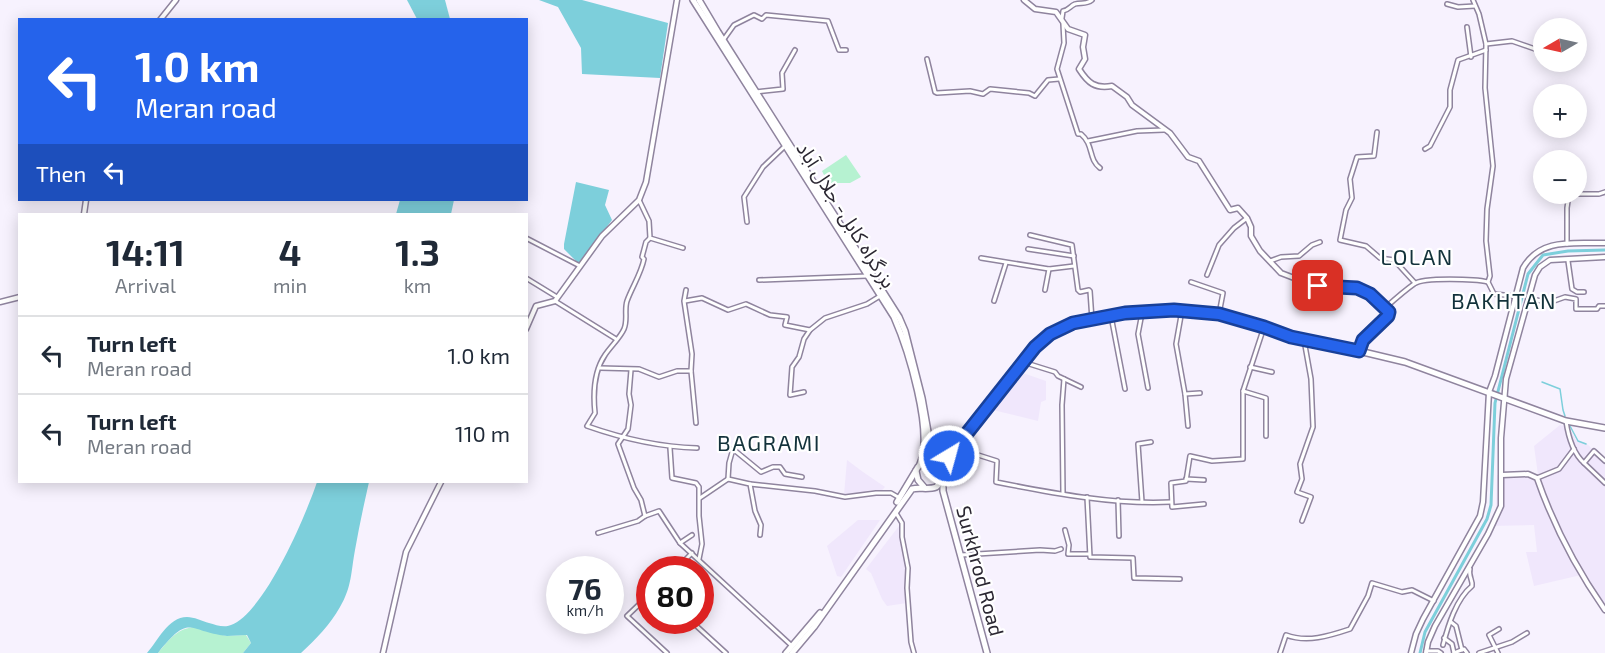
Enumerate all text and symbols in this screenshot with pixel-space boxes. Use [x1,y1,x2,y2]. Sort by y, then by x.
north arrow [1533,18,1587,72]
map controls [1533,18,1587,204]
text: 1.0 km [135,40,259,90]
icon: left [36,42,114,120]
button: + [1533,84,1587,138]
text: Meran road [135,91,277,123]
street label: بزرگراه کابل- جلال آباد [791,137,902,293]
button: − [1533,150,1587,204]
icon: left [98,156,131,189]
text: Then [36,160,86,186]
text: 14:11 [106,230,185,273]
text: 4 [279,230,301,273]
text: 1.3 [395,230,440,273]
district label: LOLAN [1380,243,1454,269]
pin [1292,260,1343,311]
icon: arrive [1301,269,1334,302]
text: Arrival [115,273,176,297]
text: min [273,273,307,297]
text: km [404,273,431,297]
district label: BAKHTAN [1451,287,1557,313]
text: Turn left [87,330,176,356]
icon: left [36,339,69,372]
text: 1.0 km [448,342,510,368]
text: Meran road [87,356,192,380]
text: Turn left [87,408,176,434]
icon: left [36,417,69,450]
text: 110 m [455,420,510,446]
position arrow [917,424,981,488]
district label: BAGRAMI [717,429,821,455]
text: Meran road [87,434,192,458]
street label: Surkhrod Road [952,503,1010,638]
speed limit sign: 80 [636,556,714,634]
text: 76 [568,570,602,606]
text: km/h [566,601,604,619]

